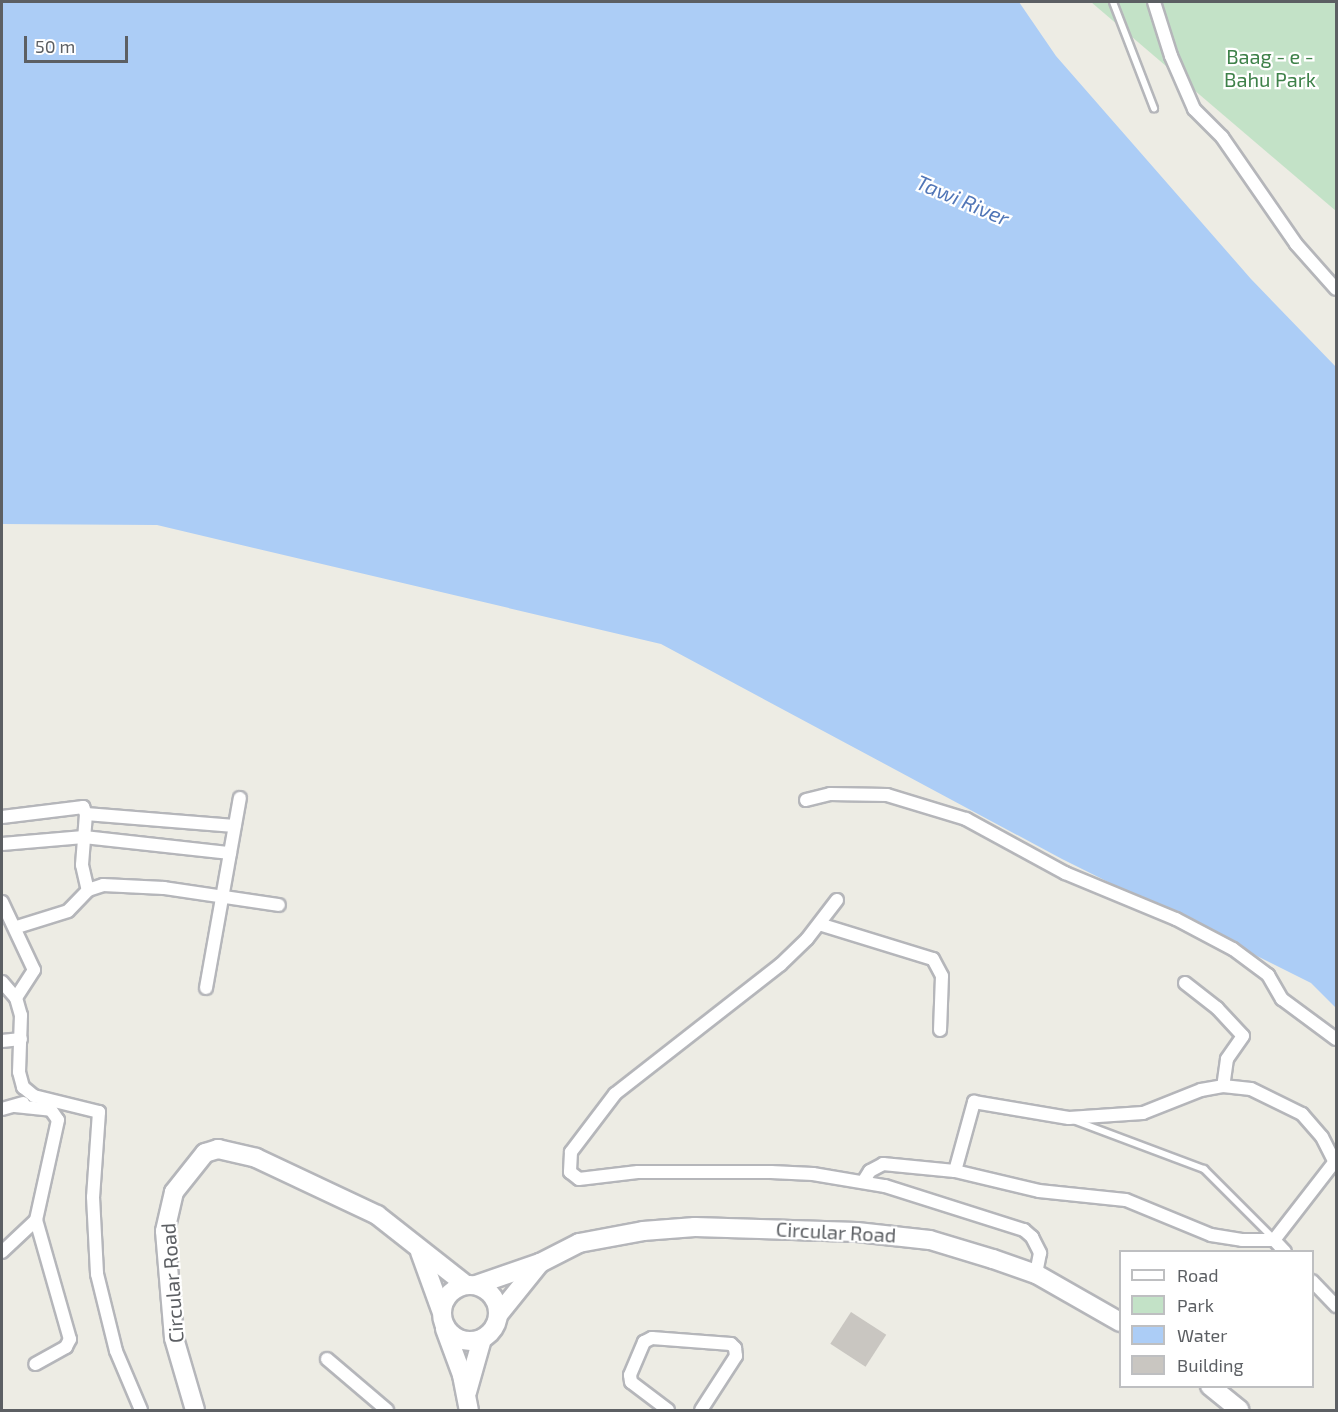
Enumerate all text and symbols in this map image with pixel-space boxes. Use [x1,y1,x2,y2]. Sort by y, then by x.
scale bar [27,24,130,62]
text: 50 m [35,35,75,57]
park label: Baag - e - Bahu Park [1224,44,1316,91]
water label: Tawi River [913,169,1013,231]
street label: Circular Road [775,1217,897,1247]
street label: Circular Road [156,1222,188,1344]
legend [1119,1250,1314,1388]
text: Road [1177,1264,1218,1286]
text: Park [1177,1294,1214,1316]
text: Water [1177,1324,1227,1346]
text: Building [1177,1354,1244,1376]

